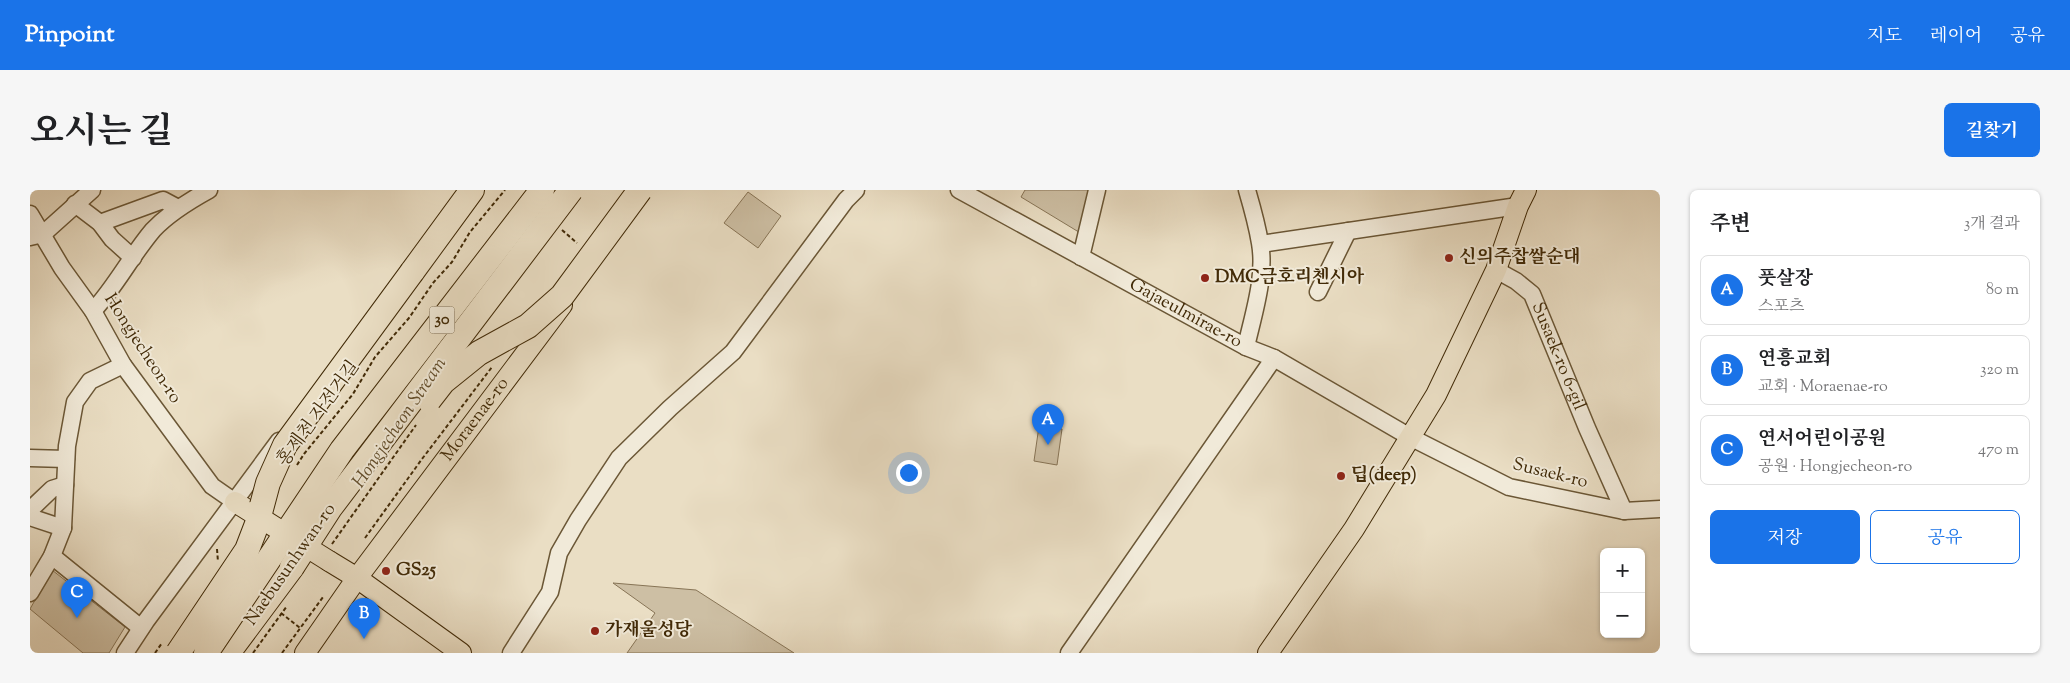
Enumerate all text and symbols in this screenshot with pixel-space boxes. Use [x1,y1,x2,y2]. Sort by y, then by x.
text: Pinpoint [25,18,114,52]
text: 지도 [1867,24,1902,50]
text: 레이어 [1930,24,1982,50]
text: 공유 [2010,24,2045,50]
button: 길찾기 [1944,103,2040,157]
text: 오시는 길 [30,108,173,159]
text: 주변 [1710,210,1751,240]
text: 3개 결과 [1964,213,2020,236]
place label: 신의주찹쌀순대 [1459,245,1581,271]
marker: 신의주찹쌀순대 [1443,252,1455,264]
place label: DMC금호리첸시아 [1215,265,1365,291]
text: 풋살장 [1758,266,1813,293]
street label: Gajaeulmirae-ro [1124,272,1247,355]
marker: DMC금호리첸시아 [1199,272,1211,284]
text: A [1721,279,1734,302]
text: 80 m [1986,279,2019,302]
street label: Hongjecheon-ro [97,289,187,409]
text: 스포츠 [1758,296,1804,319]
street label: Susaek-ro 6-gil [1524,299,1591,414]
road number: 30 [430,306,454,334]
text: 연흥교회 [1758,346,1831,373]
water label: Hongjecheon Stream [346,352,454,494]
street label: 홍제천 자전거길 [272,356,366,472]
text: B [1722,359,1732,382]
text: 320 m [1980,359,2019,382]
street label: Moraenae-ro [436,372,516,467]
text: 교회 · Moraenae-ro [1758,376,1888,399]
pin: A [1032,404,1064,445]
text: 연서어린이공원 [1758,426,1886,453]
text: C [1721,439,1733,462]
text: 470 m [1978,439,2019,462]
street label: Susaek-ro [1510,452,1591,496]
text: 공원 · Hongjecheon-ro [1758,456,1912,479]
your location [896,460,922,486]
place label: 딥(deep) [1351,463,1417,489]
marker: 딥(deep) [1335,470,1347,482]
street label: Naebusunhwan-ro [239,498,343,631]
button: 저장 [1710,510,1860,564]
button: 공유 [1870,510,2020,564]
map controls [1600,548,1645,638]
button: + [1600,548,1645,593]
place label: GS25 [396,558,437,584]
marker: GS25 [380,565,392,577]
pin: C [61,577,93,618]
button: − [1600,593,1645,638]
pin: B [348,598,380,639]
place label: 가재울성당 [605,618,693,644]
marker: 가재울성당 [589,625,601,637]

